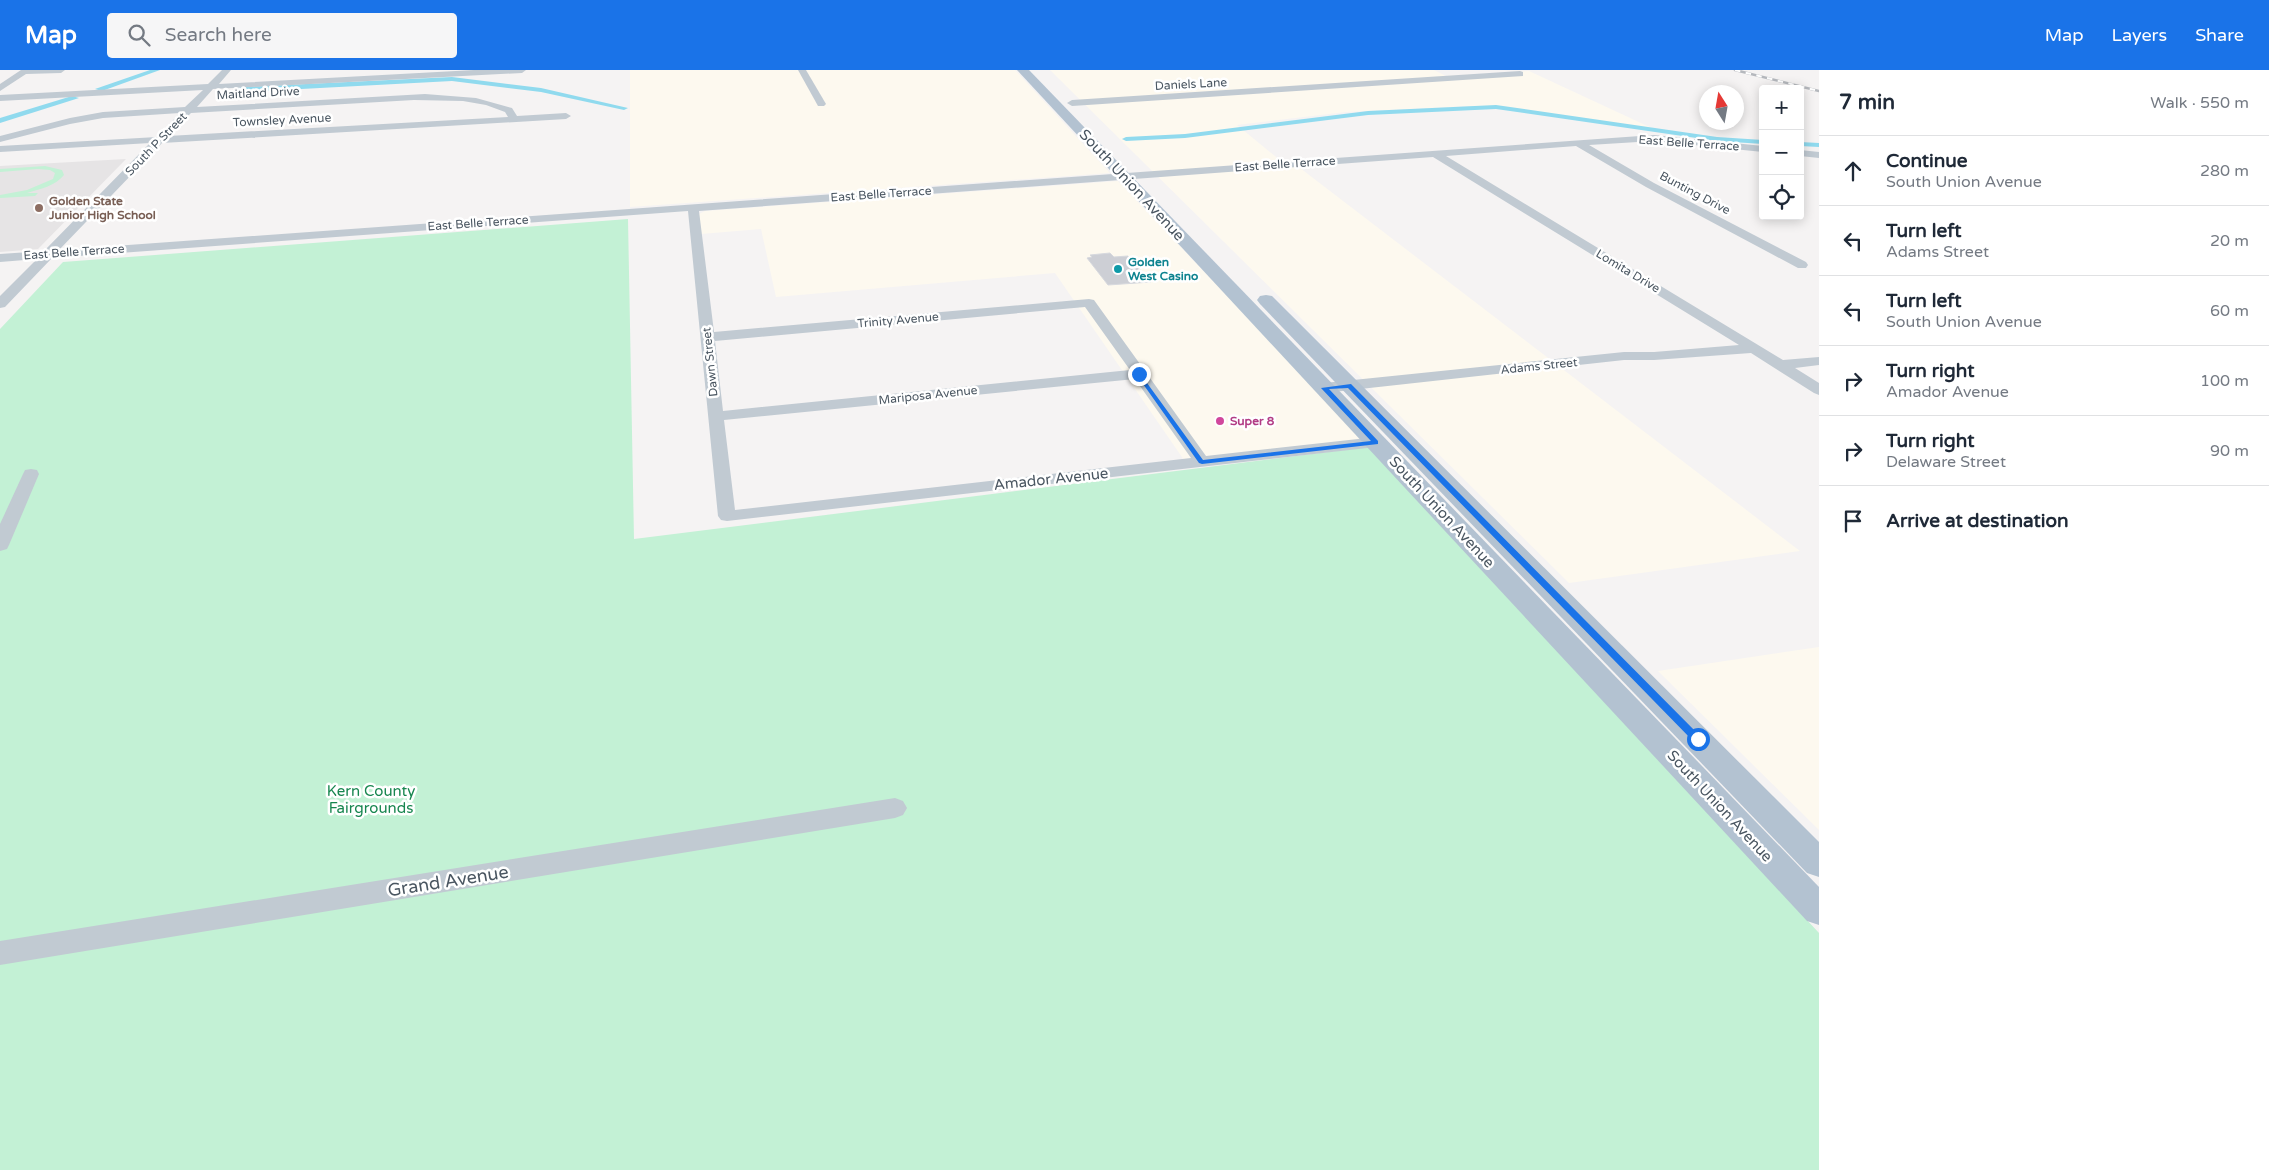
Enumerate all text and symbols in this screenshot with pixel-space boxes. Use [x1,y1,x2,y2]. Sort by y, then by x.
search box [107,13,457,58]
text: Map [25,21,77,50]
icon: search [125,21,153,49]
text: Search here [165,24,272,46]
text: Map [2045,24,2084,46]
text: Layers [2112,24,2167,46]
text: Share [2195,24,2244,46]
street label: Daniels Lane [1155,75,1228,93]
street label: Maitland Drive [216,84,300,102]
north arrow [1699,85,1744,130]
map controls [1759,85,1804,220]
button: + [1759,85,1804,130]
text: 7 min [1839,90,1895,115]
text: Walk · 550 m [2150,93,2249,113]
street label: South P Street [122,109,190,179]
street label: Townsley Avenue [232,110,332,130]
street label: South Union Avenue [1076,125,1188,245]
button: − [1759,130,1804,175]
street label: East Belle Terrace [1638,132,1740,154]
text: Continue [1886,150,1968,172]
street label: East Belle Terrace [1234,153,1336,175]
icon: ahead [1839,157,1867,185]
text: 280 m [2200,161,2249,181]
street label: Bunting Drive [1657,169,1733,218]
text: South Union Avenue [1886,172,2042,192]
button: locate [1759,175,1804,220]
street label: East Belle Terrace [830,183,932,205]
place label: Golden State Junior High School [48,194,156,223]
marker: Golden State Junior High School [33,202,45,214]
street label: East Belle Terrace [427,212,529,234]
text: Turn left [1886,220,1962,242]
icon: left [1839,227,1867,255]
text: 20 m [2210,231,2249,251]
street label: East Belle Terrace [23,241,125,263]
text: Adams Street [1886,242,1989,262]
street label: Lomita Drive [1593,246,1663,296]
place label: Golden West Casino [1128,255,1198,283]
marker: Golden West Casino [1112,263,1124,275]
text: Turn left [1886,290,1962,312]
icon: left [1839,297,1867,325]
text: 60 m [2210,301,2249,321]
street label: Trinity Avenue [857,309,939,331]
text: South Union Avenue [1886,312,2042,332]
street label: Dawn Street [699,326,721,397]
street label: Adams Street [1500,355,1579,377]
text: Turn right [1886,360,1974,382]
route end [1128,363,1151,386]
icon: right [1839,367,1867,395]
text: 100 m [2200,371,2249,391]
text: Amador Avenue [1886,382,2009,402]
street label: Mariposa Avenue [878,383,978,407]
place label: Super 8 [1230,414,1275,429]
marker: Super 8 [1214,415,1226,427]
text: Turn right [1886,430,1974,452]
icon: right [1839,437,1867,465]
text: 90 m [2210,441,2249,461]
street label: South Union Avenue [1386,452,1498,572]
text: Delaware Street [1886,452,2006,472]
street label: Amador Avenue [993,464,1109,494]
icon: arrive [1839,507,1867,535]
text: Arrive at destination [1886,510,2069,532]
route start [1687,728,1710,751]
street label: South Union Avenue [1664,746,1776,866]
park label: Kern County Fairgrounds [327,782,415,817]
street label: Grand Avenue [386,861,510,901]

